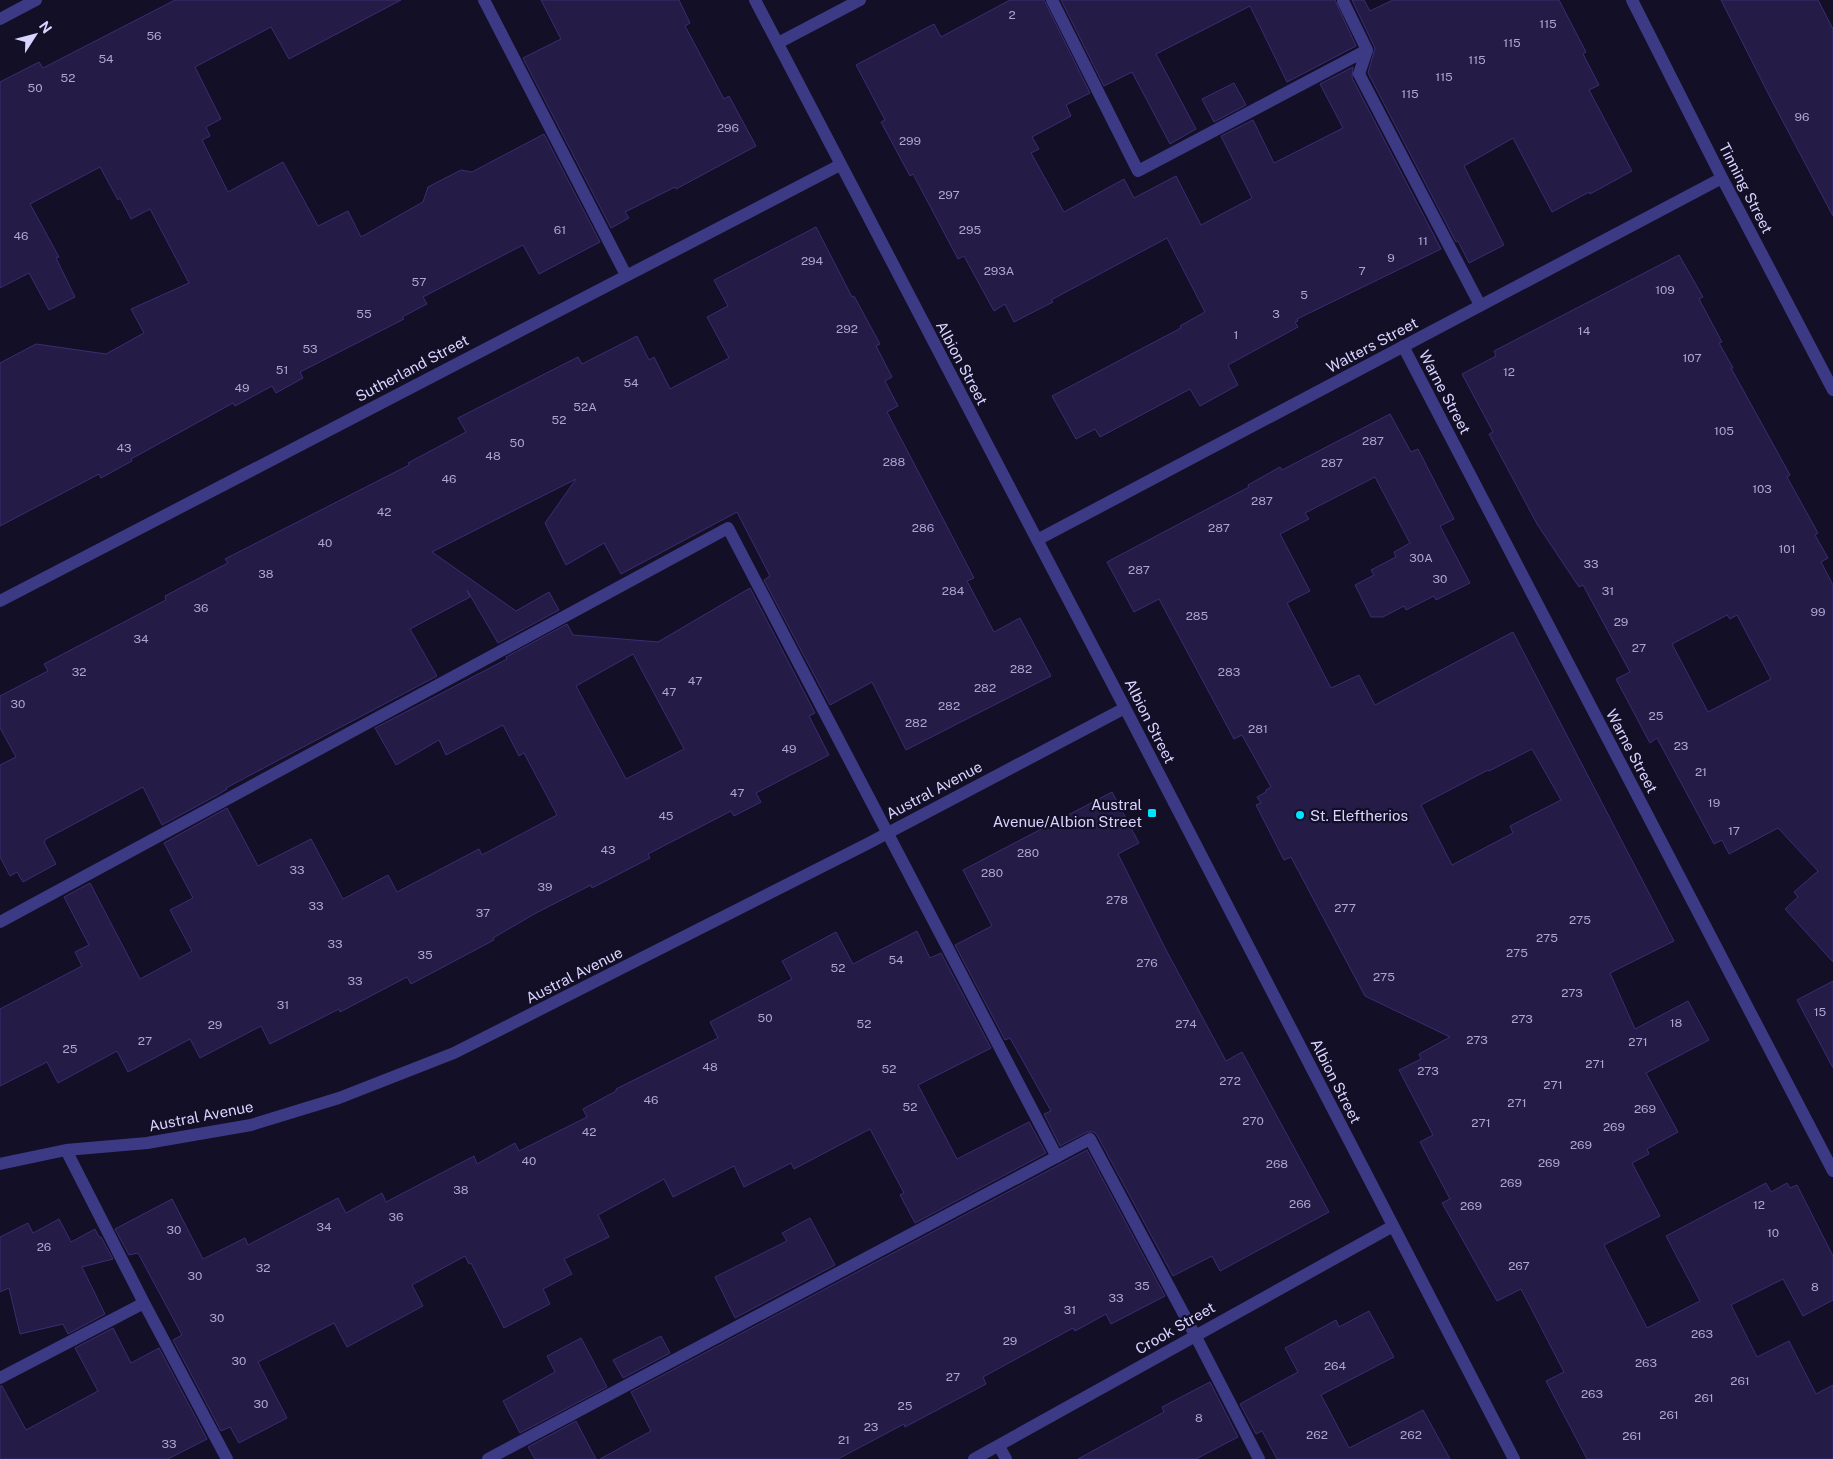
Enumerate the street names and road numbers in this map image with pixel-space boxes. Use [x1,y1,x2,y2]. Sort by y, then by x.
street label: Tinning Street [1716,140,1776,236]
street label: Walters Street [1323,314,1421,376]
street label: Albion Street [933,318,991,408]
street label: Sutherland Street [353,331,472,405]
street label: Warne Street [1416,347,1474,437]
street label: Albion Street [1121,676,1179,766]
street label: Warne Street [1603,706,1661,796]
street label: Austral Avenue [883,758,985,822]
street label: Austral Avenue [523,943,625,1007]
street label: Albion Street [1307,1036,1365,1126]
street label: Austral Avenue [147,1098,255,1134]
street label: Crook Street [1132,1298,1218,1358]

